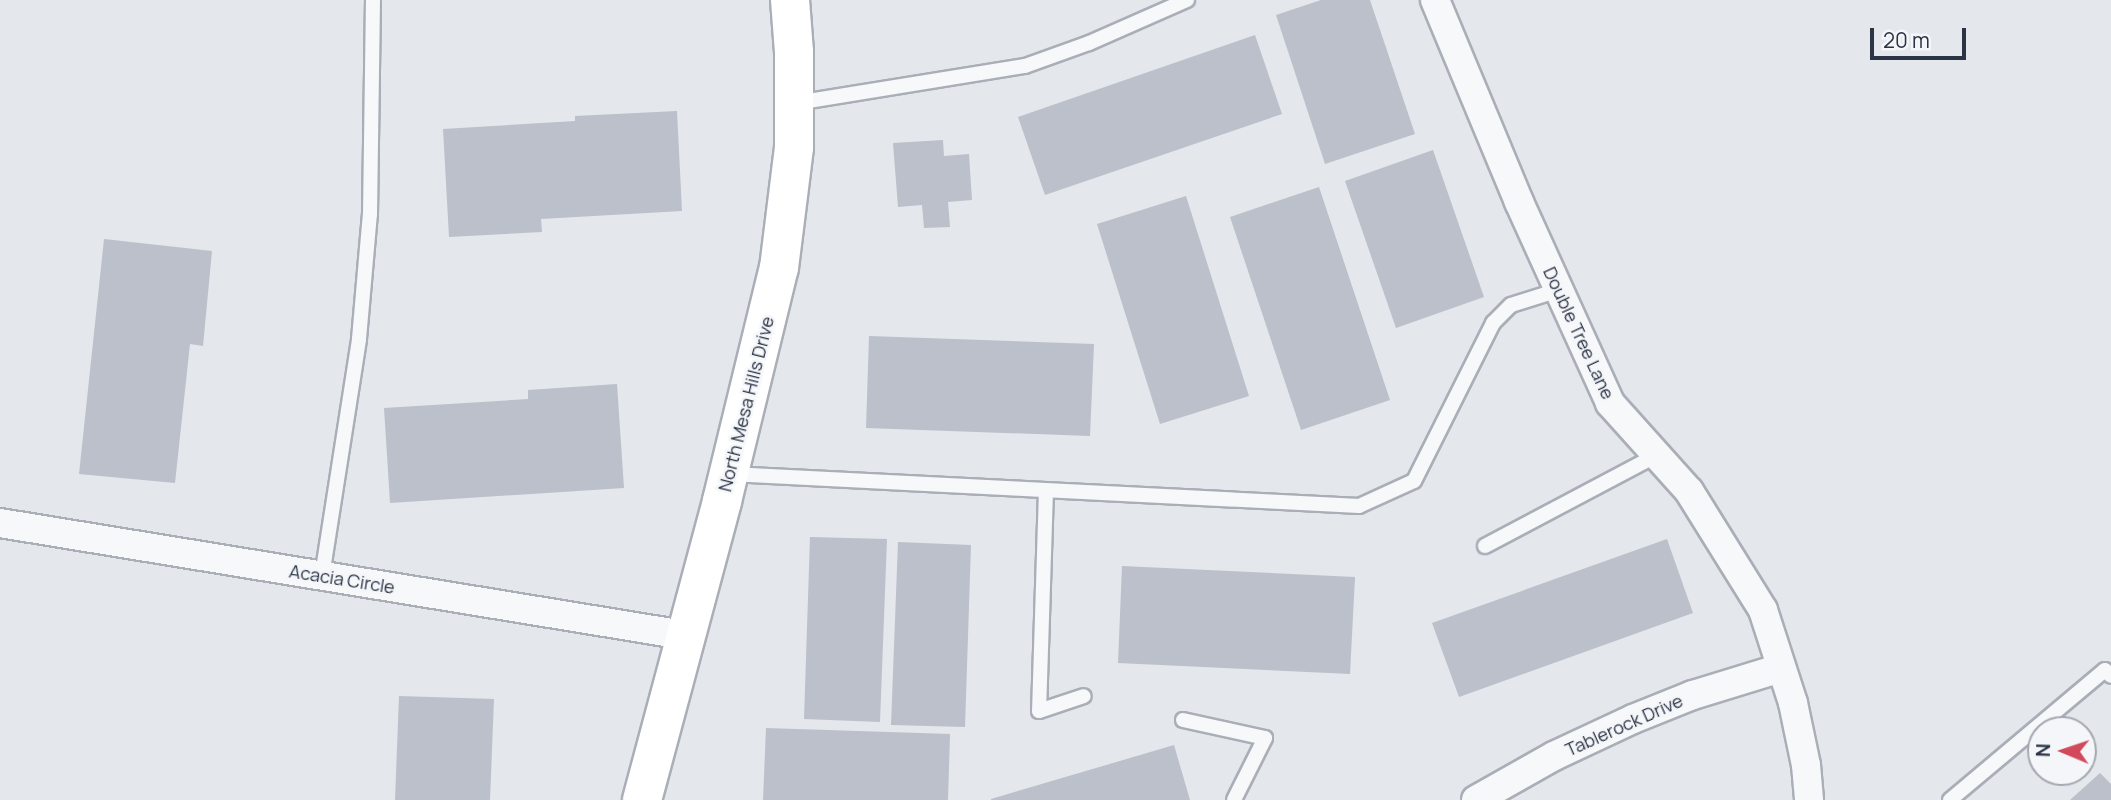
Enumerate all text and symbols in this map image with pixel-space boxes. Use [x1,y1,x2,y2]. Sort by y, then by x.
scale bar [1873,14,1969,58]
text: 20 m [1883,26,1930,54]
street label: Double Tree Lane [1539,263,1619,403]
street label: North Mesa Hills Drive [714,314,778,494]
street label: Acacia Circle [288,560,396,598]
street label: Tablerock Drive [1562,689,1686,761]
north arrow [2027,716,2097,786]
text: N [2030,743,2056,758]

